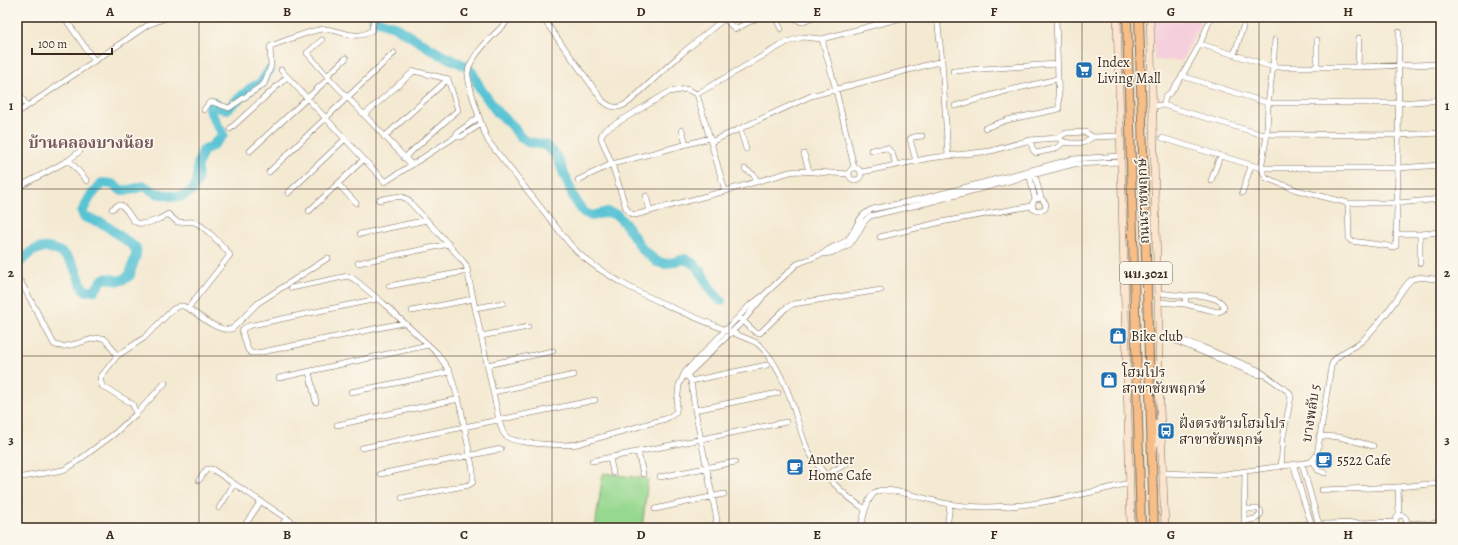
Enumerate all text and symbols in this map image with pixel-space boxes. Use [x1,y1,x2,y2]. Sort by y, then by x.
text: A [105,3,115,20]
text: B [283,3,291,20]
text: C [460,3,468,20]
text: D [636,3,646,20]
text: E [813,3,821,20]
text: F [991,3,998,20]
text: G [1167,3,1175,20]
text: H [1343,3,1353,20]
scale bar [32,30,112,56]
text: 100 m [38,36,67,52]
place label: Index Living Mall [1097,53,1161,88]
supermarket icon: Index Living Mall [1074,60,1094,80]
text: 1 [9,97,14,114]
text: 1 [1445,97,1450,114]
district label: บ้านคลองบางน้อย [28,132,154,154]
street label: ถนนราชพฤกษ์ [1132,157,1154,244]
road number: นบ.3021 [1120,262,1172,284]
text: 2 [8,264,15,281]
text: 2 [1444,264,1451,281]
shop icon: Bike club [1108,326,1128,346]
place label: Bike club [1131,327,1183,346]
place label: โฮมโปร สาขาชัยพฤกษ์ [1121,362,1206,398]
shop icon: โฮมโปร สาขาชัยพฤกษ์ [1099,370,1119,390]
street label: บางพลับ 5 [1297,383,1325,443]
place label: ฝั่งตรงข้ามโฮมโปร สาขาชัยพฤกษ์ [1179,413,1286,449]
bus stop icon: ฝั่งตรงข้ามโฮมโปร สาขาชัยพฤกษ์ [1156,421,1176,441]
text: 3 [8,431,14,448]
text: 3 [1444,431,1450,448]
place label: Another Home Cafe [807,450,872,485]
cafe icon: 5522 Cafe [1314,450,1334,470]
place label: 5522 Cafe [1337,451,1391,470]
cafe icon: Another Home Cafe [785,457,805,477]
text: A [105,526,115,543]
text: B [283,526,291,543]
text: C [460,526,468,543]
text: D [636,526,646,543]
text: E [813,526,821,543]
text: F [991,526,998,543]
text: G [1167,526,1175,543]
text: H [1343,526,1353,543]

